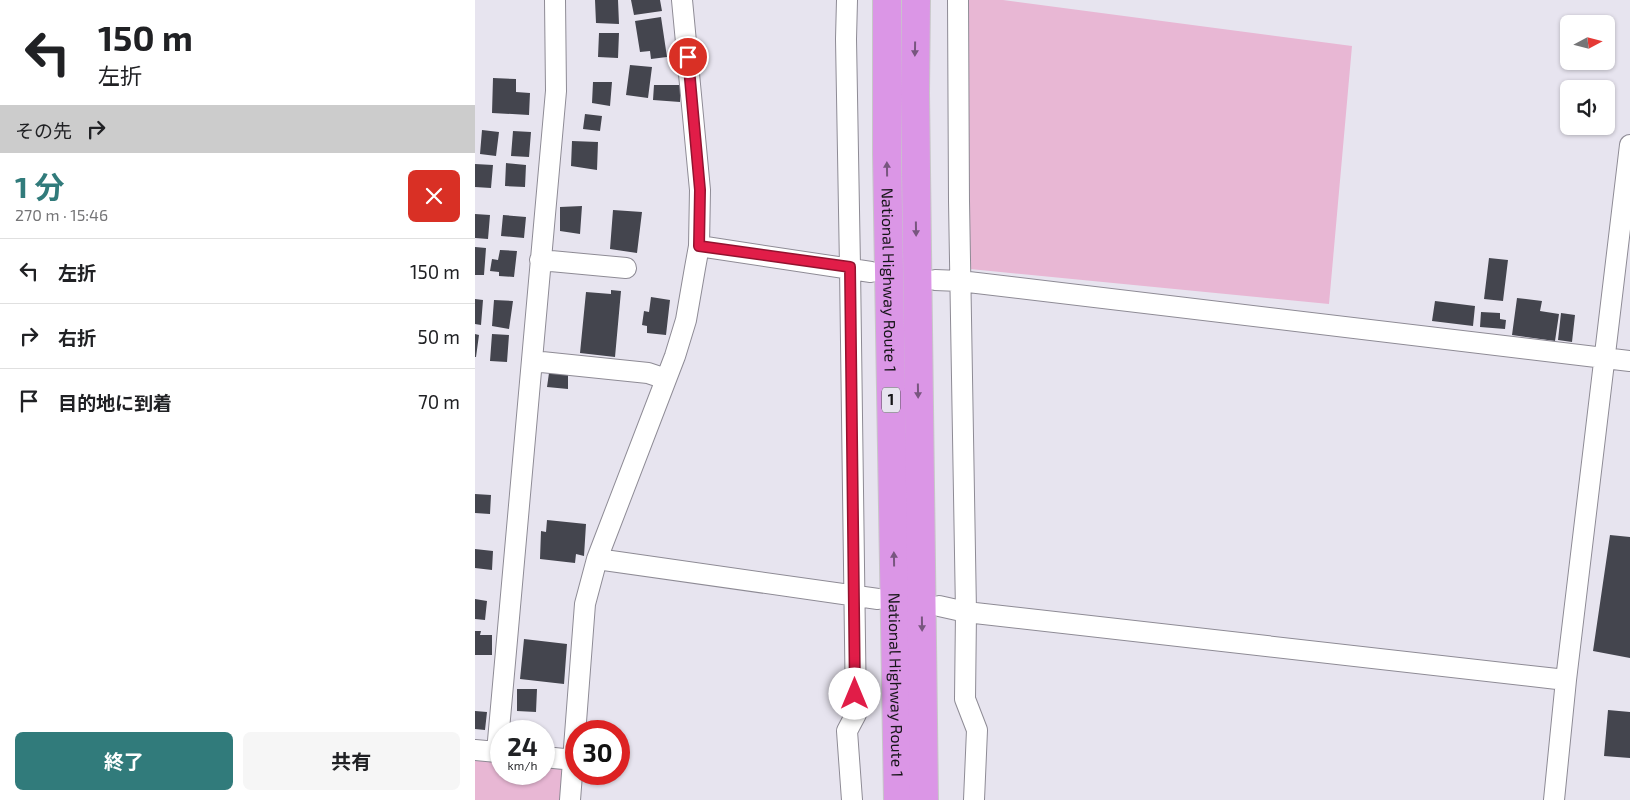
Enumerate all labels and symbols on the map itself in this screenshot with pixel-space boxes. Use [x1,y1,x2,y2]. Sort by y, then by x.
north arrow [1560,15,1615,70]
pin [667,36,709,78]
one-way arrow [911,41,919,57]
one-way arrow [883,161,891,177]
street label: National Highway Route 1 [879,188,901,372]
one-way arrow [912,221,920,237]
one-way arrow [915,383,923,399]
road number: 1 [882,388,900,412]
one-way arrow [890,551,898,567]
street label: National Highway Route 1 [885,593,908,777]
one-way arrow [918,616,926,632]
position arrow [828,667,880,719]
speed limit sign: 30 [565,720,630,785]

